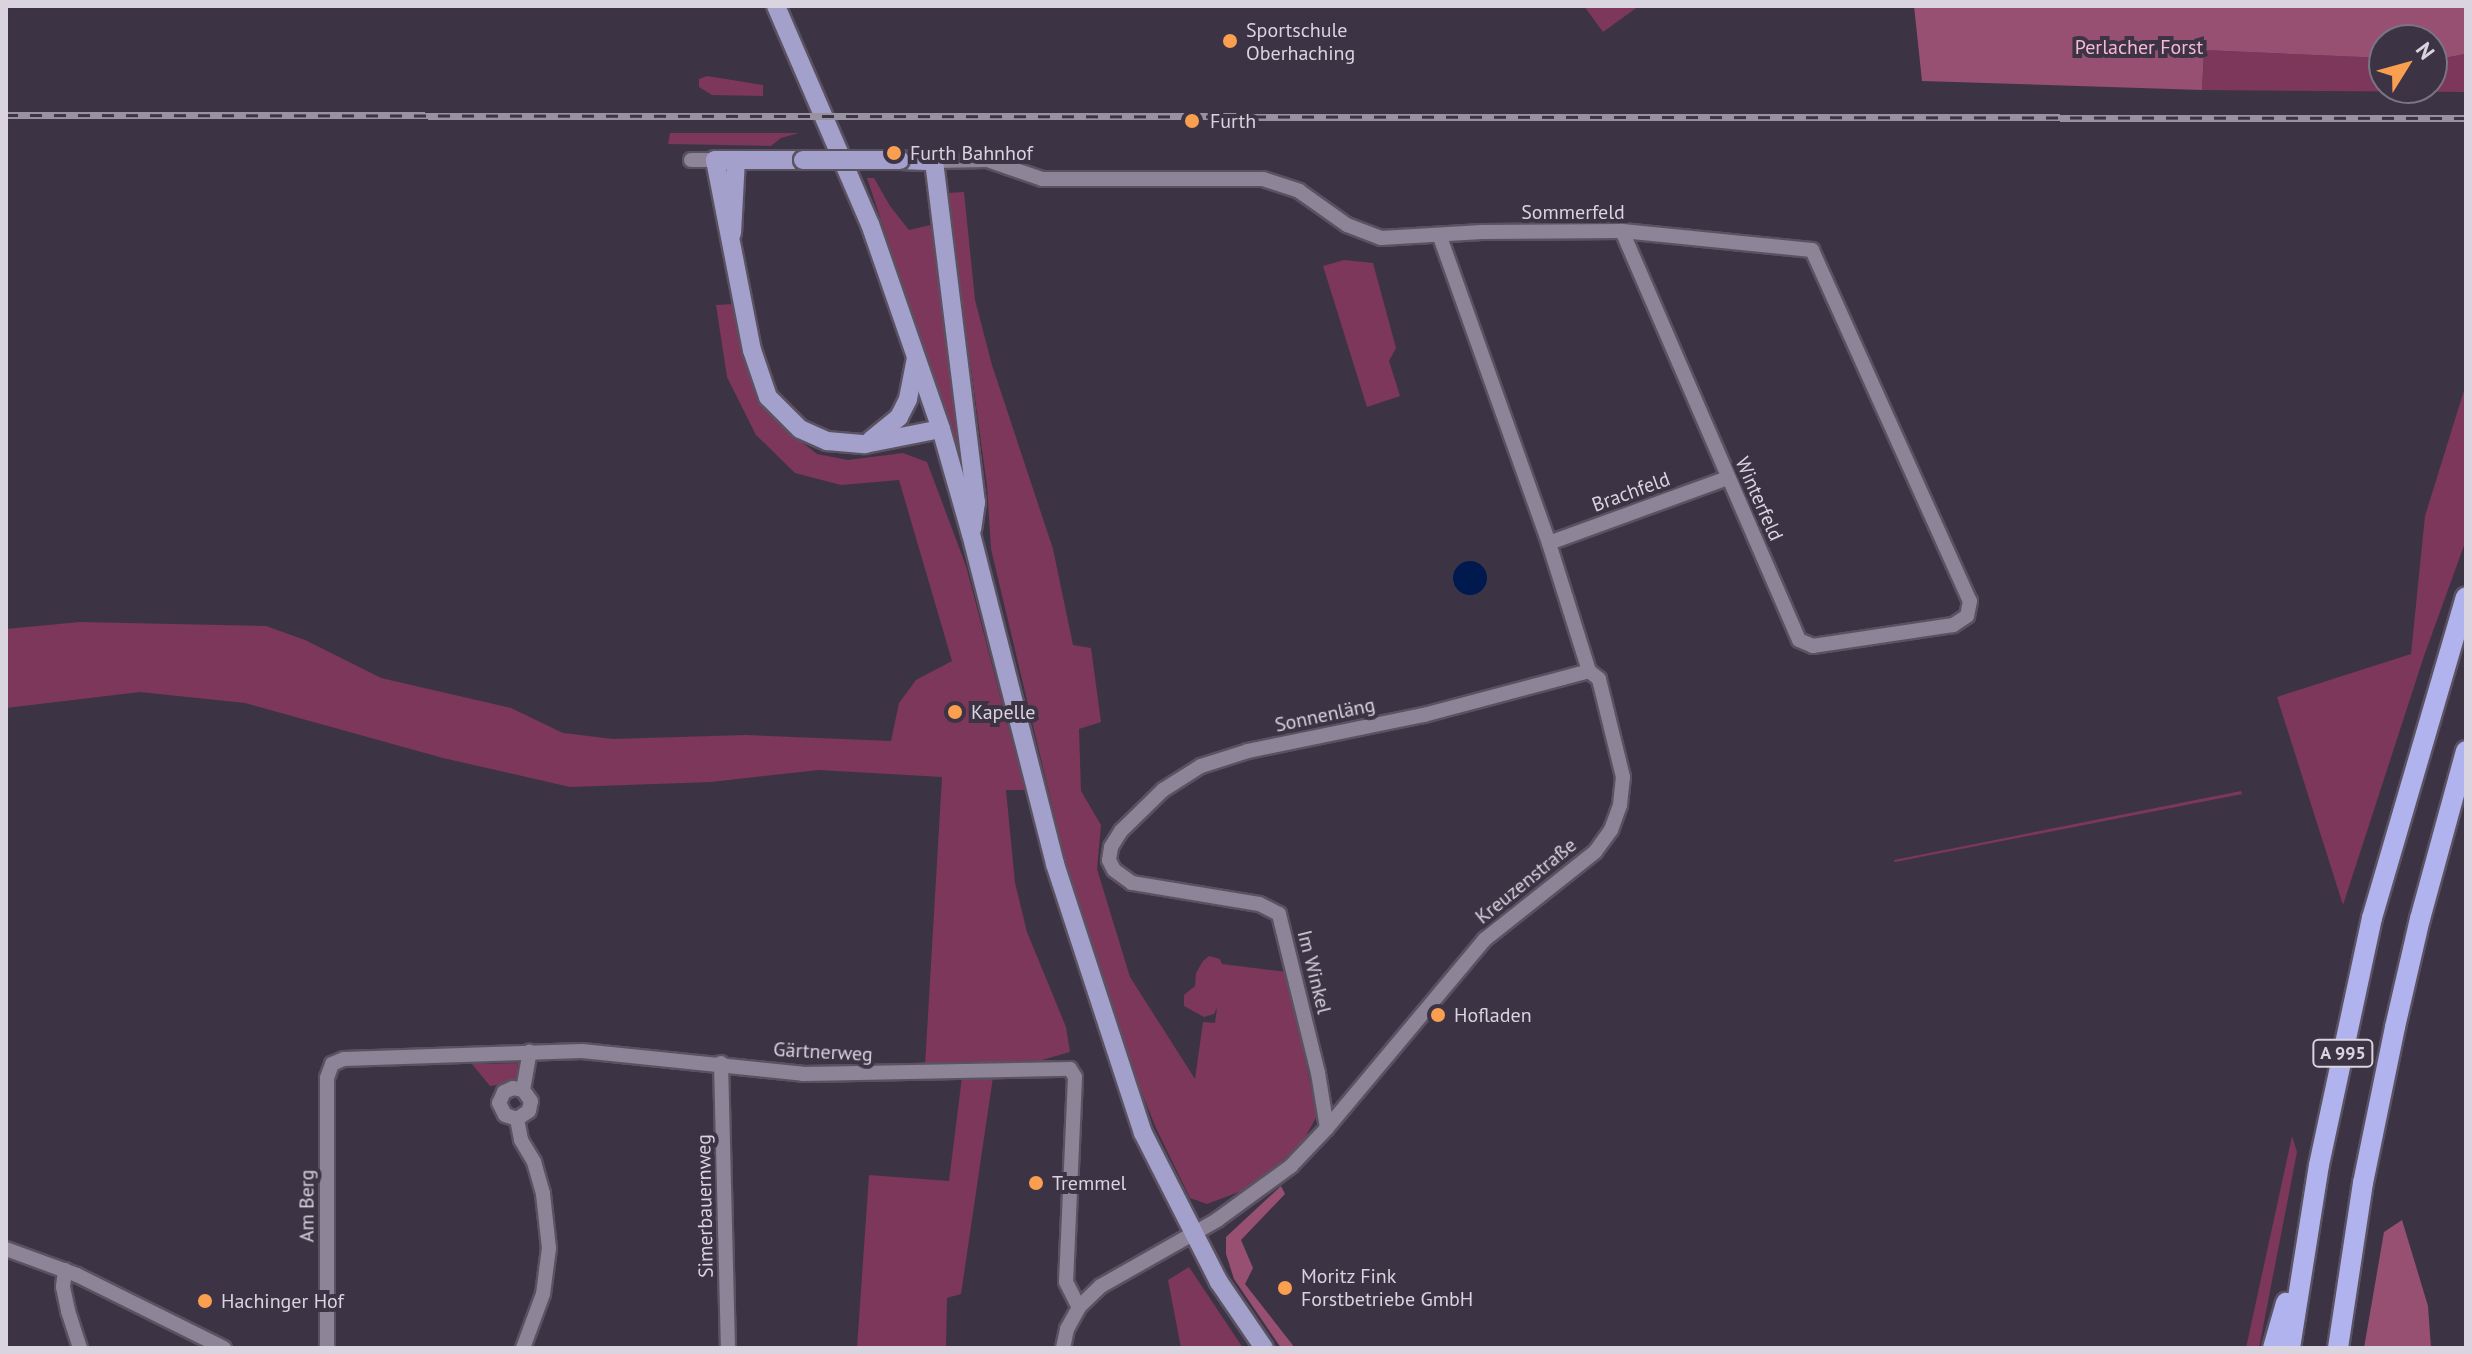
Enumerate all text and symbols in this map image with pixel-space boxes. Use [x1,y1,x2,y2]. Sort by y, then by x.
place label: Sportschule Oberhaching [1246,18,1355,65]
north arrow [2368,24,2448,104]
marker: Sportschule Oberhaching [1221,32,1239,50]
park label: Perlacher Forst [2075,35,2203,59]
text: N [2410,37,2441,65]
place label: Furth [1210,109,1256,133]
marker: Furth [1181,110,1203,132]
place label: Furth Bahnhof [910,141,1033,165]
marker: Furth Bahnhof [885,144,903,162]
street label: Sommerfeld [1521,200,1625,224]
street label: Winterfeld [1730,453,1788,545]
street label: Brachfeld [1589,467,1673,517]
street label: Sonnenläng [1273,693,1377,737]
place label: Kapelle [971,700,1035,724]
marker: Kapelle [946,703,964,721]
street label: Kreuzenstraße [1471,833,1581,929]
street label: Im Winkel [1292,928,1336,1016]
place label: Hofladen [1454,1003,1532,1027]
marker: Hofladen [1429,1006,1447,1024]
street label: Gärtnerweg [773,1037,873,1067]
road number: A 995 [2311,1039,2375,1067]
street label: Simerbauernweg [692,1134,718,1278]
street label: Am Berg [295,1170,319,1242]
place label: Tremmel [1052,1171,1126,1195]
marker: Tremmel [1027,1174,1045,1192]
place label: Moritz Fink Forstbetriebe GmbH [1301,1264,1473,1311]
marker: Moritz Fink Forstbetriebe GmbH [1276,1279,1294,1297]
place label: Hachinger Hof [221,1289,344,1313]
marker: Hachinger Hof [196,1292,214,1310]

